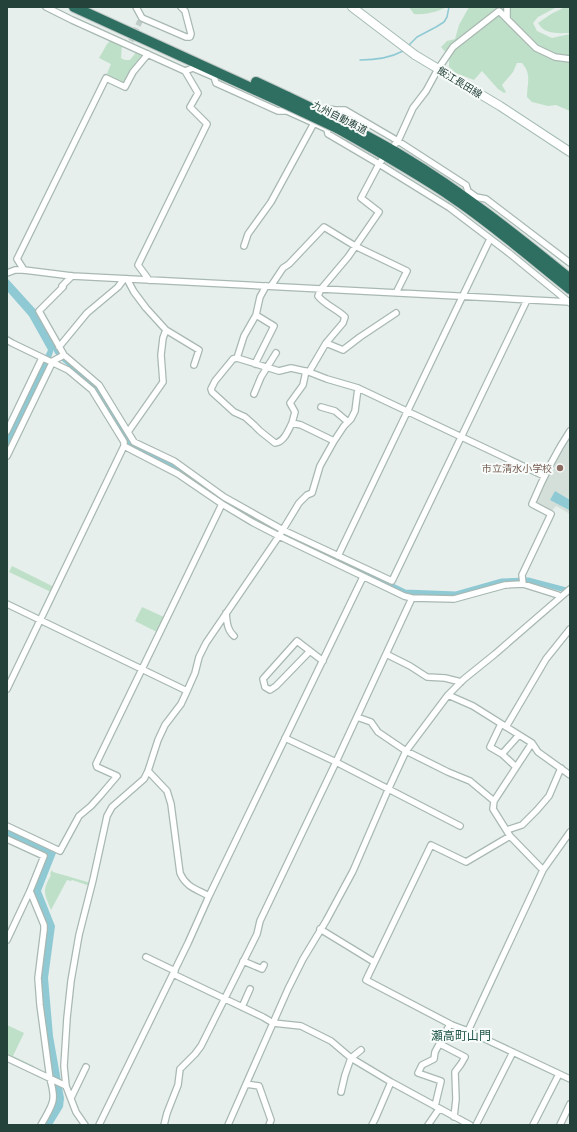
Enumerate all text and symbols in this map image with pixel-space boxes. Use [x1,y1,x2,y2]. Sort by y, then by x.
street label: 飯江長田線 [435,65,484,100]
street label: 九州自動車道 [311,99,369,136]
place label: 市立清水小学校 [482,463,552,474]
marker: 市立清水小学校 [555,463,565,473]
district label: 瀬高町山門 [431,1029,491,1043]

